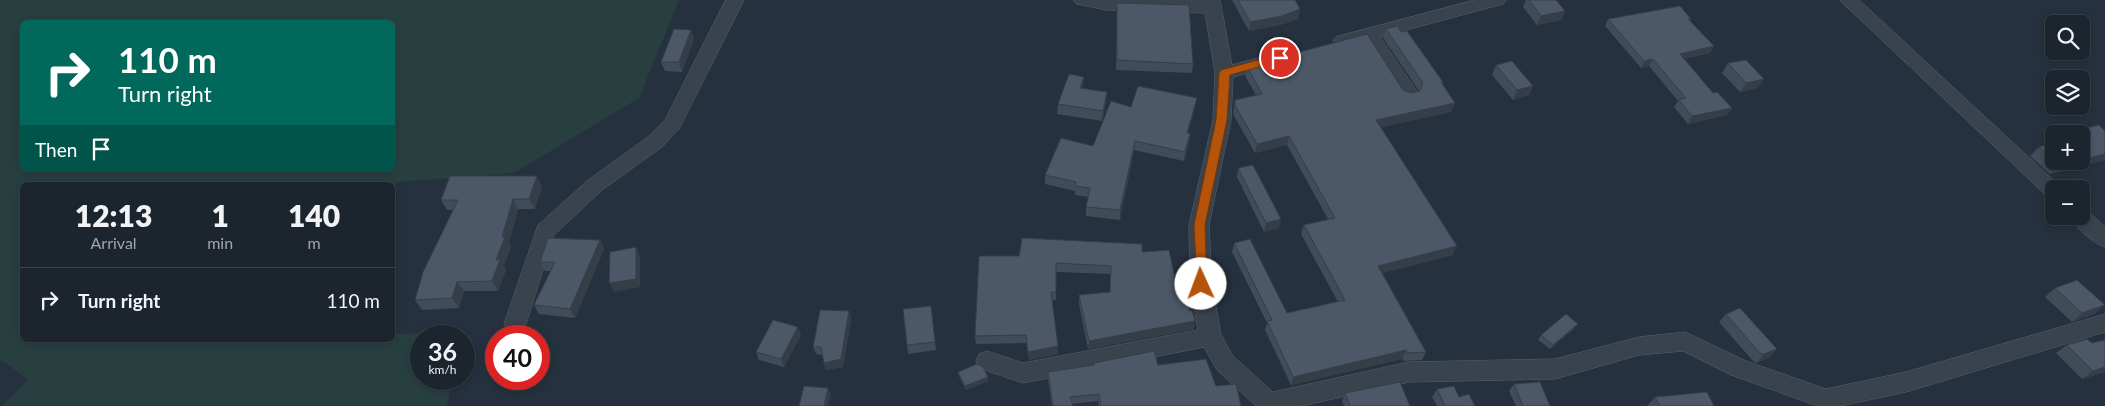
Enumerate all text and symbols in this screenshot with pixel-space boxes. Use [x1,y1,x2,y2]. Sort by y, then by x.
map controls [2045,15,2090,225]
button: search [2045,15,2090,60]
pin [1259,37,1301,79]
text: 110 m [118,38,217,80]
icon: right [35,40,100,105]
icon: arrive [1266,44,1294,72]
button: layers [2045,70,2090,115]
text: Turn right [118,80,212,107]
button: + [2045,125,2090,170]
icon: arrive [87,135,115,163]
text: Then [35,138,77,161]
button: − [2045,180,2090,225]
text: 12:13 [75,197,152,233]
text: 1 [211,197,229,233]
text: 140 [288,197,340,233]
text: Arrival [91,233,137,252]
text: min [207,233,233,252]
text: m [307,233,321,252]
position arrow [1174,257,1226,309]
icon: right [35,286,63,314]
text: Turn right [78,289,160,312]
text: 110 m [326,289,380,312]
speed limit sign: 40 [485,325,550,390]
text: 36 [428,336,457,366]
text: km/h [428,362,457,377]

